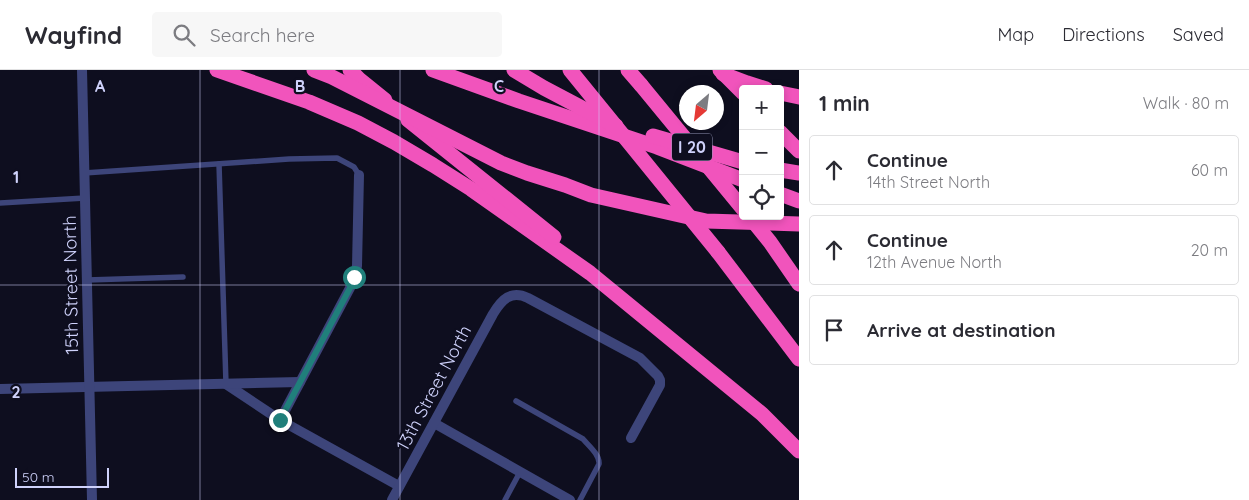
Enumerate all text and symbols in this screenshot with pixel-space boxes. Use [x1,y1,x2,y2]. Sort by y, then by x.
search box [152,12,502,57]
text: Wayfind [25,20,122,50]
icon: search [170,21,198,49]
text: Search here [210,23,315,47]
text: Map [997,23,1034,46]
text: Directions [1062,23,1145,46]
text: Saved [1173,23,1224,46]
text: A [95,76,106,96]
text: B [295,76,305,96]
text: C [494,76,504,96]
north arrow [679,85,724,130]
map controls [739,85,784,220]
button: + [739,85,784,130]
text: 1 min [819,90,870,116]
text: Walk · 80 m [1143,93,1229,113]
button: − [739,130,784,175]
road number: I 20 [672,134,712,160]
text: Continue [867,148,948,172]
icon: ahead [820,156,848,184]
text: 60 m [1191,160,1228,180]
text: 1 [13,167,19,187]
text: 14th Street North [867,172,990,192]
button: locate [739,175,784,220]
street label: 15th Street North [58,215,83,355]
text: Continue [867,228,948,252]
icon: ahead [820,236,848,264]
text: 20 m [1191,240,1228,260]
text: 12th Avenue North [867,252,1002,272]
route start [343,266,366,289]
icon: arrive [820,316,848,344]
text: Arrive at destination [867,318,1056,342]
street label: 13th Street North [391,321,476,454]
text: 2 [11,382,21,402]
route end [269,409,292,432]
scale bar [15,465,109,488]
text: 50 m [22,468,55,486]

